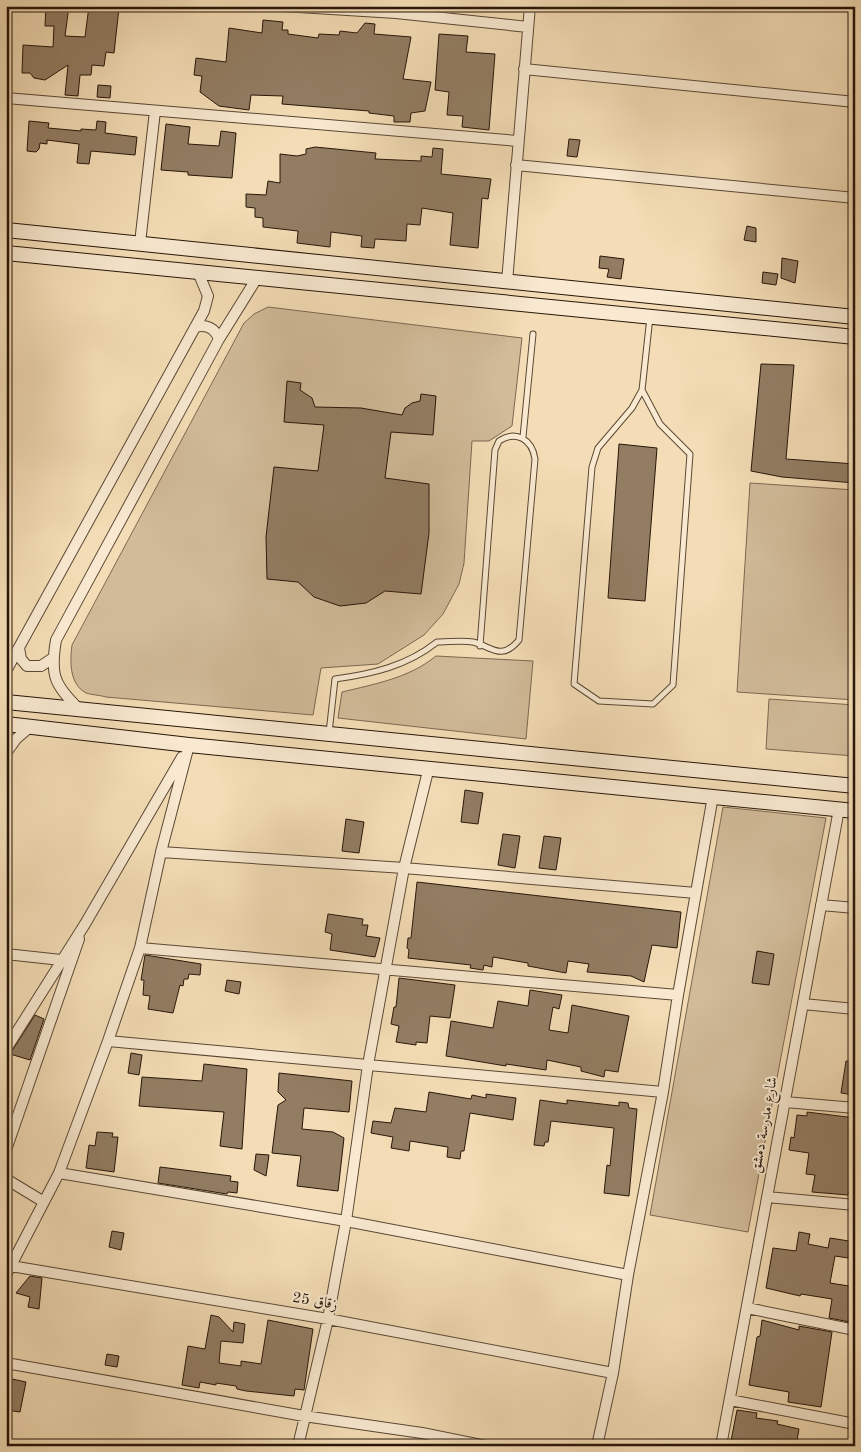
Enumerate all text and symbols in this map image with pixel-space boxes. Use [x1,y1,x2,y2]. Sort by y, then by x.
street label: شارع مدرسة دمشق [749,1076,785,1175]
street label: زقاق 25 [291,1291,339,1313]

